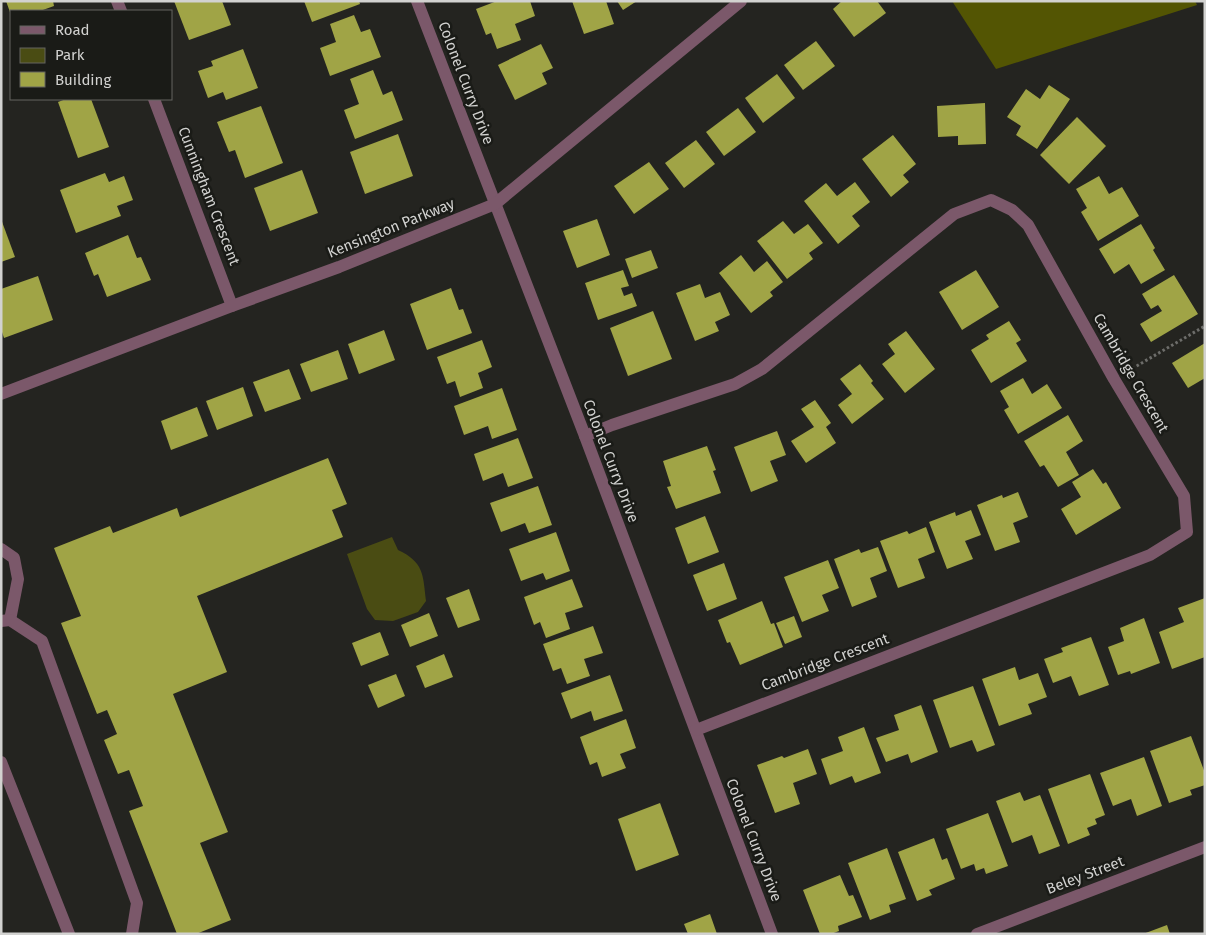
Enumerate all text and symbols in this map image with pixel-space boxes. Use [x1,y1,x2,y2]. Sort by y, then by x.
legend [10,10,172,100]
street label: Colonel Curry Drive [434,19,498,147]
text: Road [55,21,90,39]
text: Park [55,46,85,64]
text: Building [55,71,111,89]
street label: Cunningham Crescent [174,124,244,268]
street label: Kensington Parkway [325,194,458,262]
street label: Cambridge Crescent [1089,310,1173,436]
street label: Colonel Curry Drive [579,397,643,525]
street label: Cambridge Crescent [759,629,892,695]
street label: Colonel Curry Drive [722,776,786,904]
street label: Beley Street [1044,852,1127,898]

